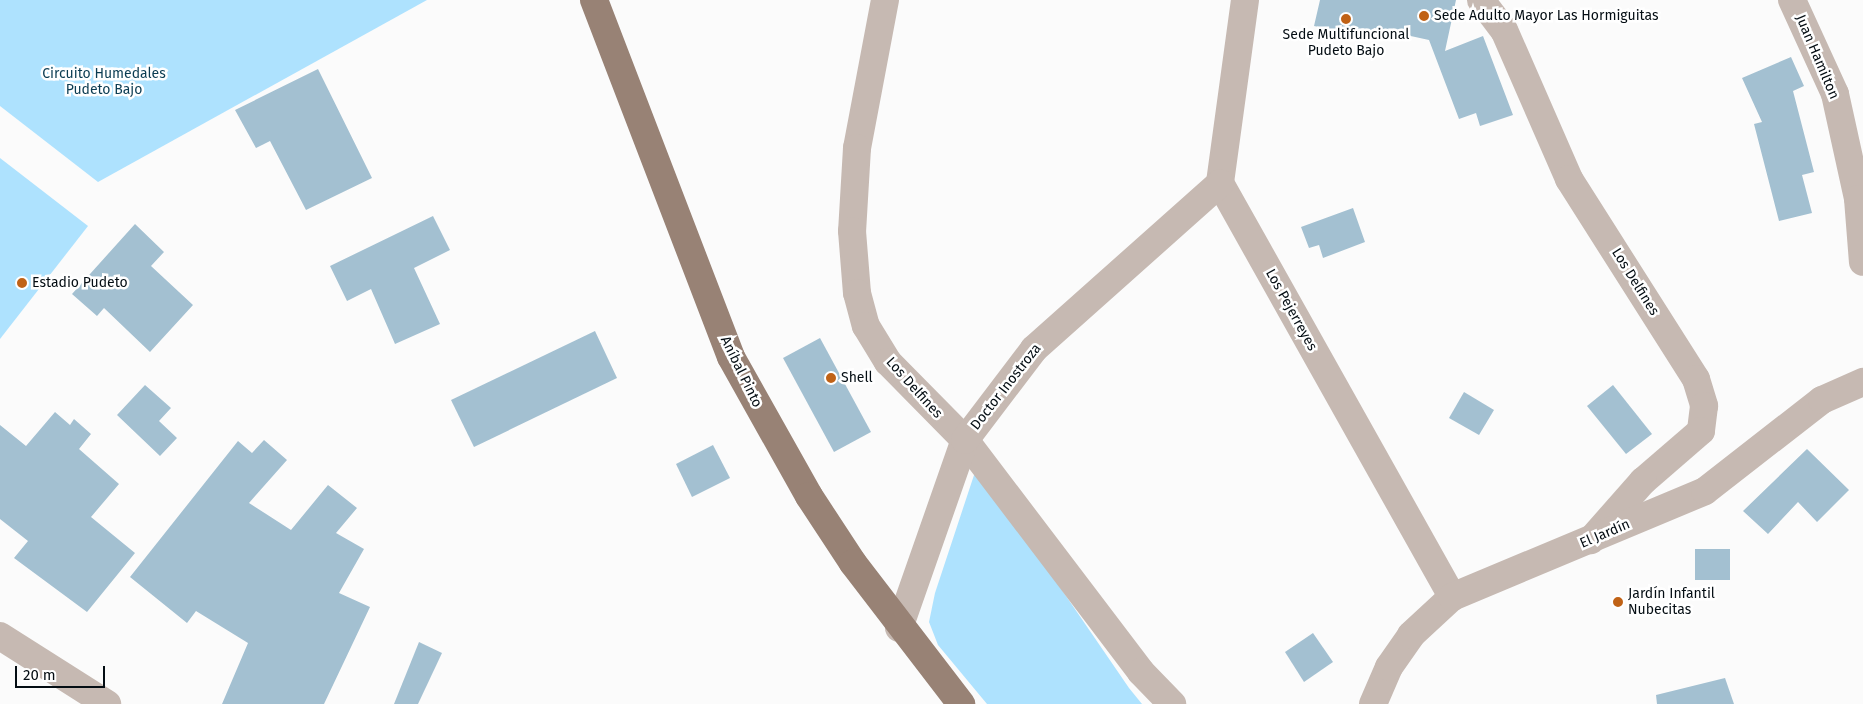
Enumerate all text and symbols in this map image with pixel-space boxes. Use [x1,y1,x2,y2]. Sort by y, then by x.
place label: Sede Adulto Mayor Las Hormiguitas [1434,8,1659,24]
marker: Sede Adulto Mayor Las Hormiguitas [1418,10,1430,22]
street label: Juan Hamilton [1792,12,1842,102]
marker: Sede Multifuncional Pudeto Bajo [1340,13,1352,25]
place label: Sede Multifuncional Pudeto Bajo [1283,27,1409,59]
park label: Circuito Humedales Pudeto Bajo [42,66,166,98]
street label: Los Delfines [1608,245,1662,319]
street label: Los Pejerreyes [1262,266,1320,354]
place label: Estadio Pudeto [32,275,128,291]
marker: Estadio Pudeto [16,277,28,289]
street label: Aníbal Pinto [717,334,765,410]
street label: Doctor Inostroza [967,341,1045,433]
street label: Los Delfines [882,354,946,422]
place label: Shell [841,370,873,386]
marker: Shell [825,372,837,384]
street label: El Jardín [1577,516,1633,552]
place label: Jardín Infantil Nubecitas [1628,586,1715,618]
marker: Jardín Infantil Nubecitas [1612,596,1624,608]
scale bar [18,656,108,688]
text: 20 m [23,666,56,684]

